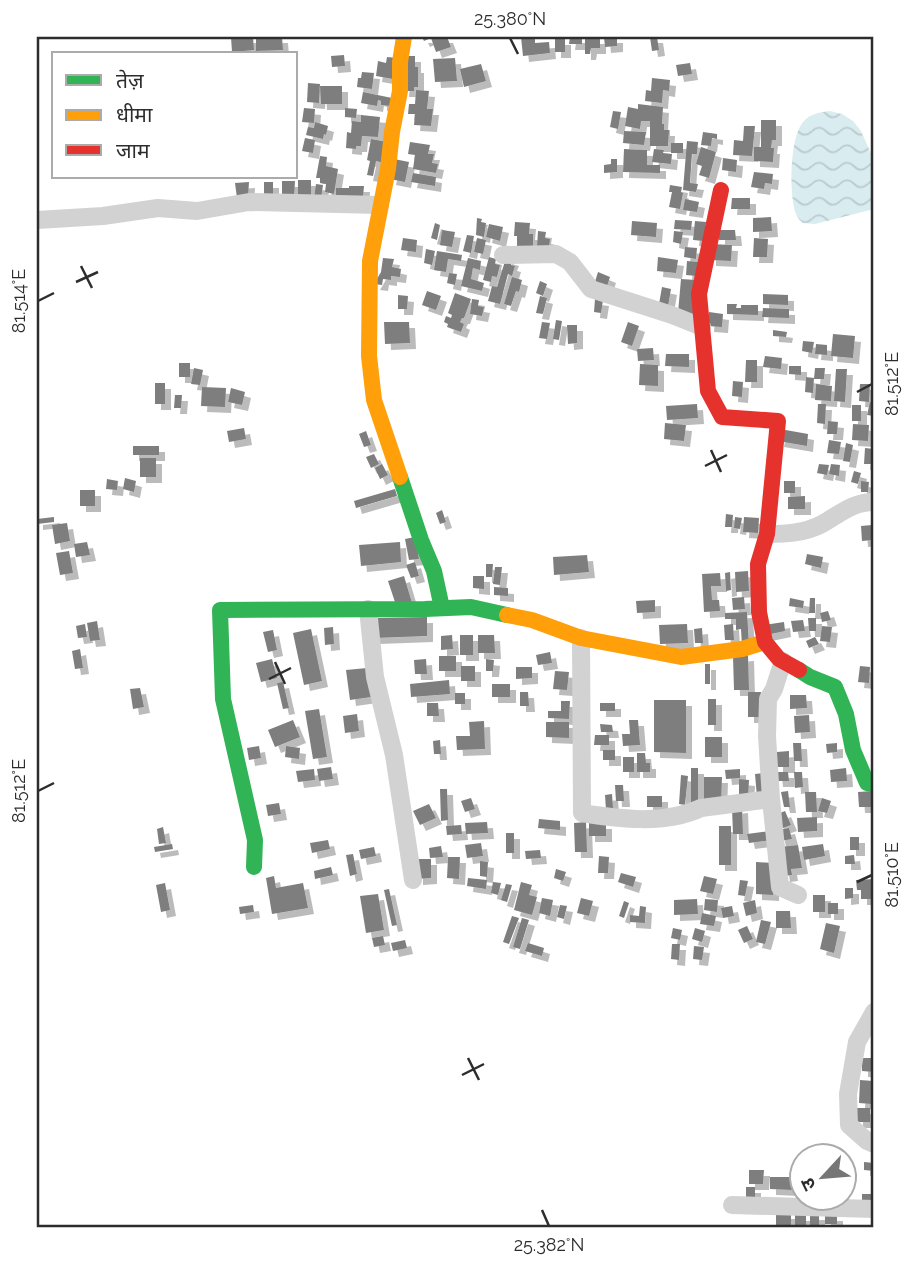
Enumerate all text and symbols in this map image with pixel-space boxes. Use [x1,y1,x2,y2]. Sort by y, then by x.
text: 25.380°N [474,8,546,29]
legend [52,52,298,178]
text: तेज़ [116,68,144,93]
text: धीमा [116,102,153,127]
text: जाम [116,138,150,163]
text: 81.514°E [8,269,29,333]
text: 81.512°E [881,352,902,416]
text: 81.512°E [8,759,29,823]
text: 81.510°E [881,842,902,908]
north arrow [788,1142,858,1212]
text: उ [795,1174,820,1194]
text: 25.382°N [514,1234,584,1255]

